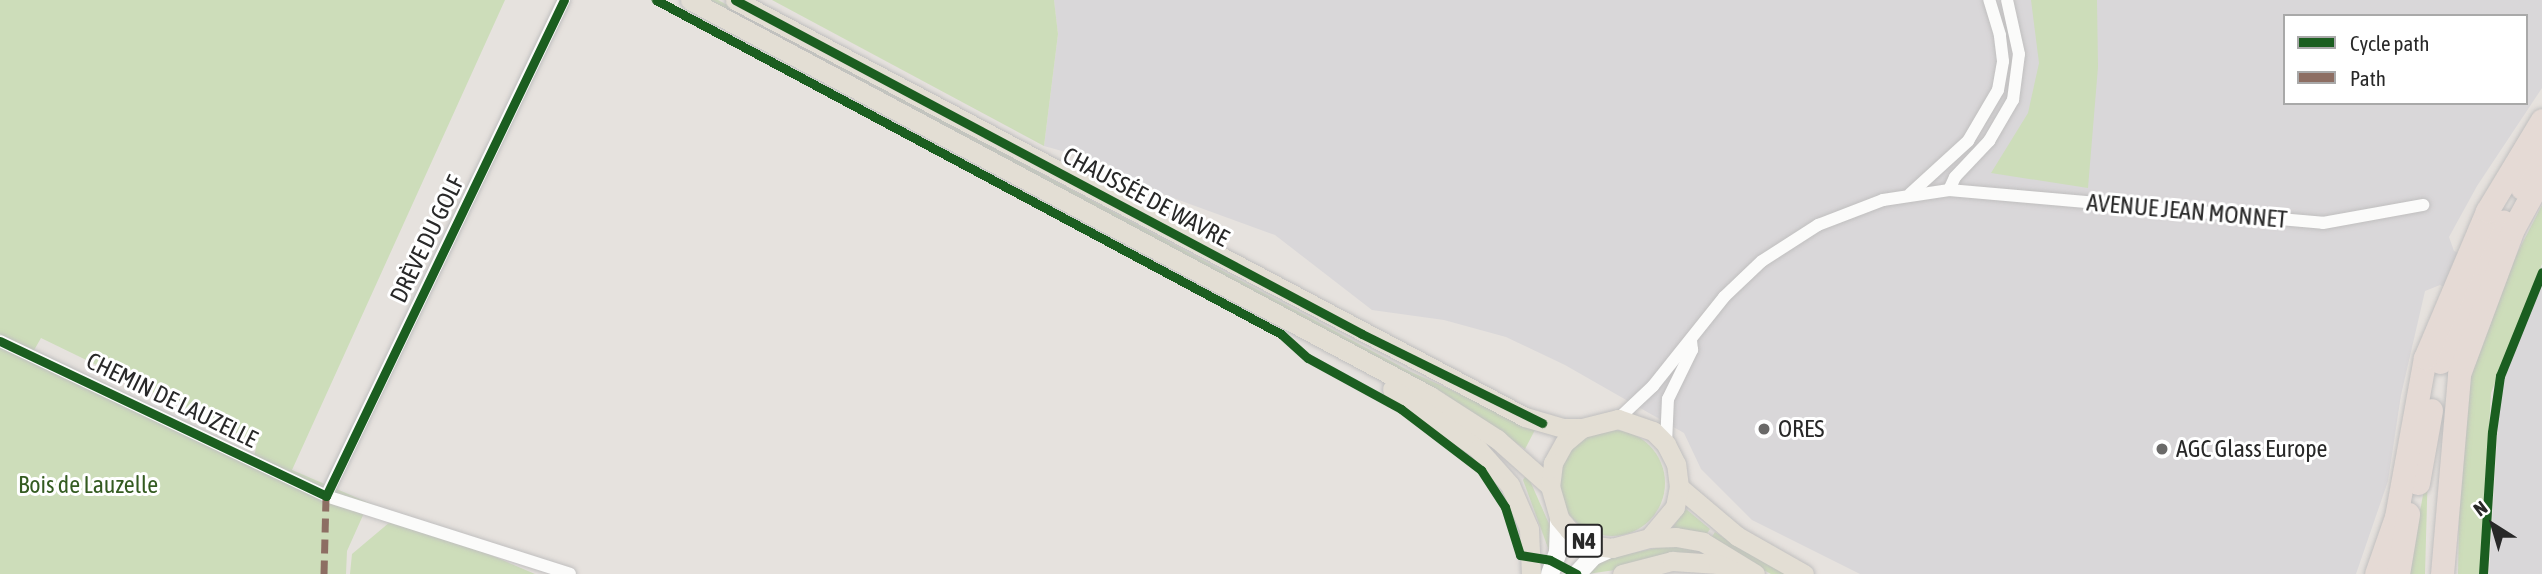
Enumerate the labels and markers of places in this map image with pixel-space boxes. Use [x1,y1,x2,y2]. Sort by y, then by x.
place label: ORES [1778,415,1824,443]
marker: ORES [1756,421,1772,437]
place label: AGC Glass Europe [2176,435,2327,463]
marker: AGC Glass Europe [2154,441,2170,457]

